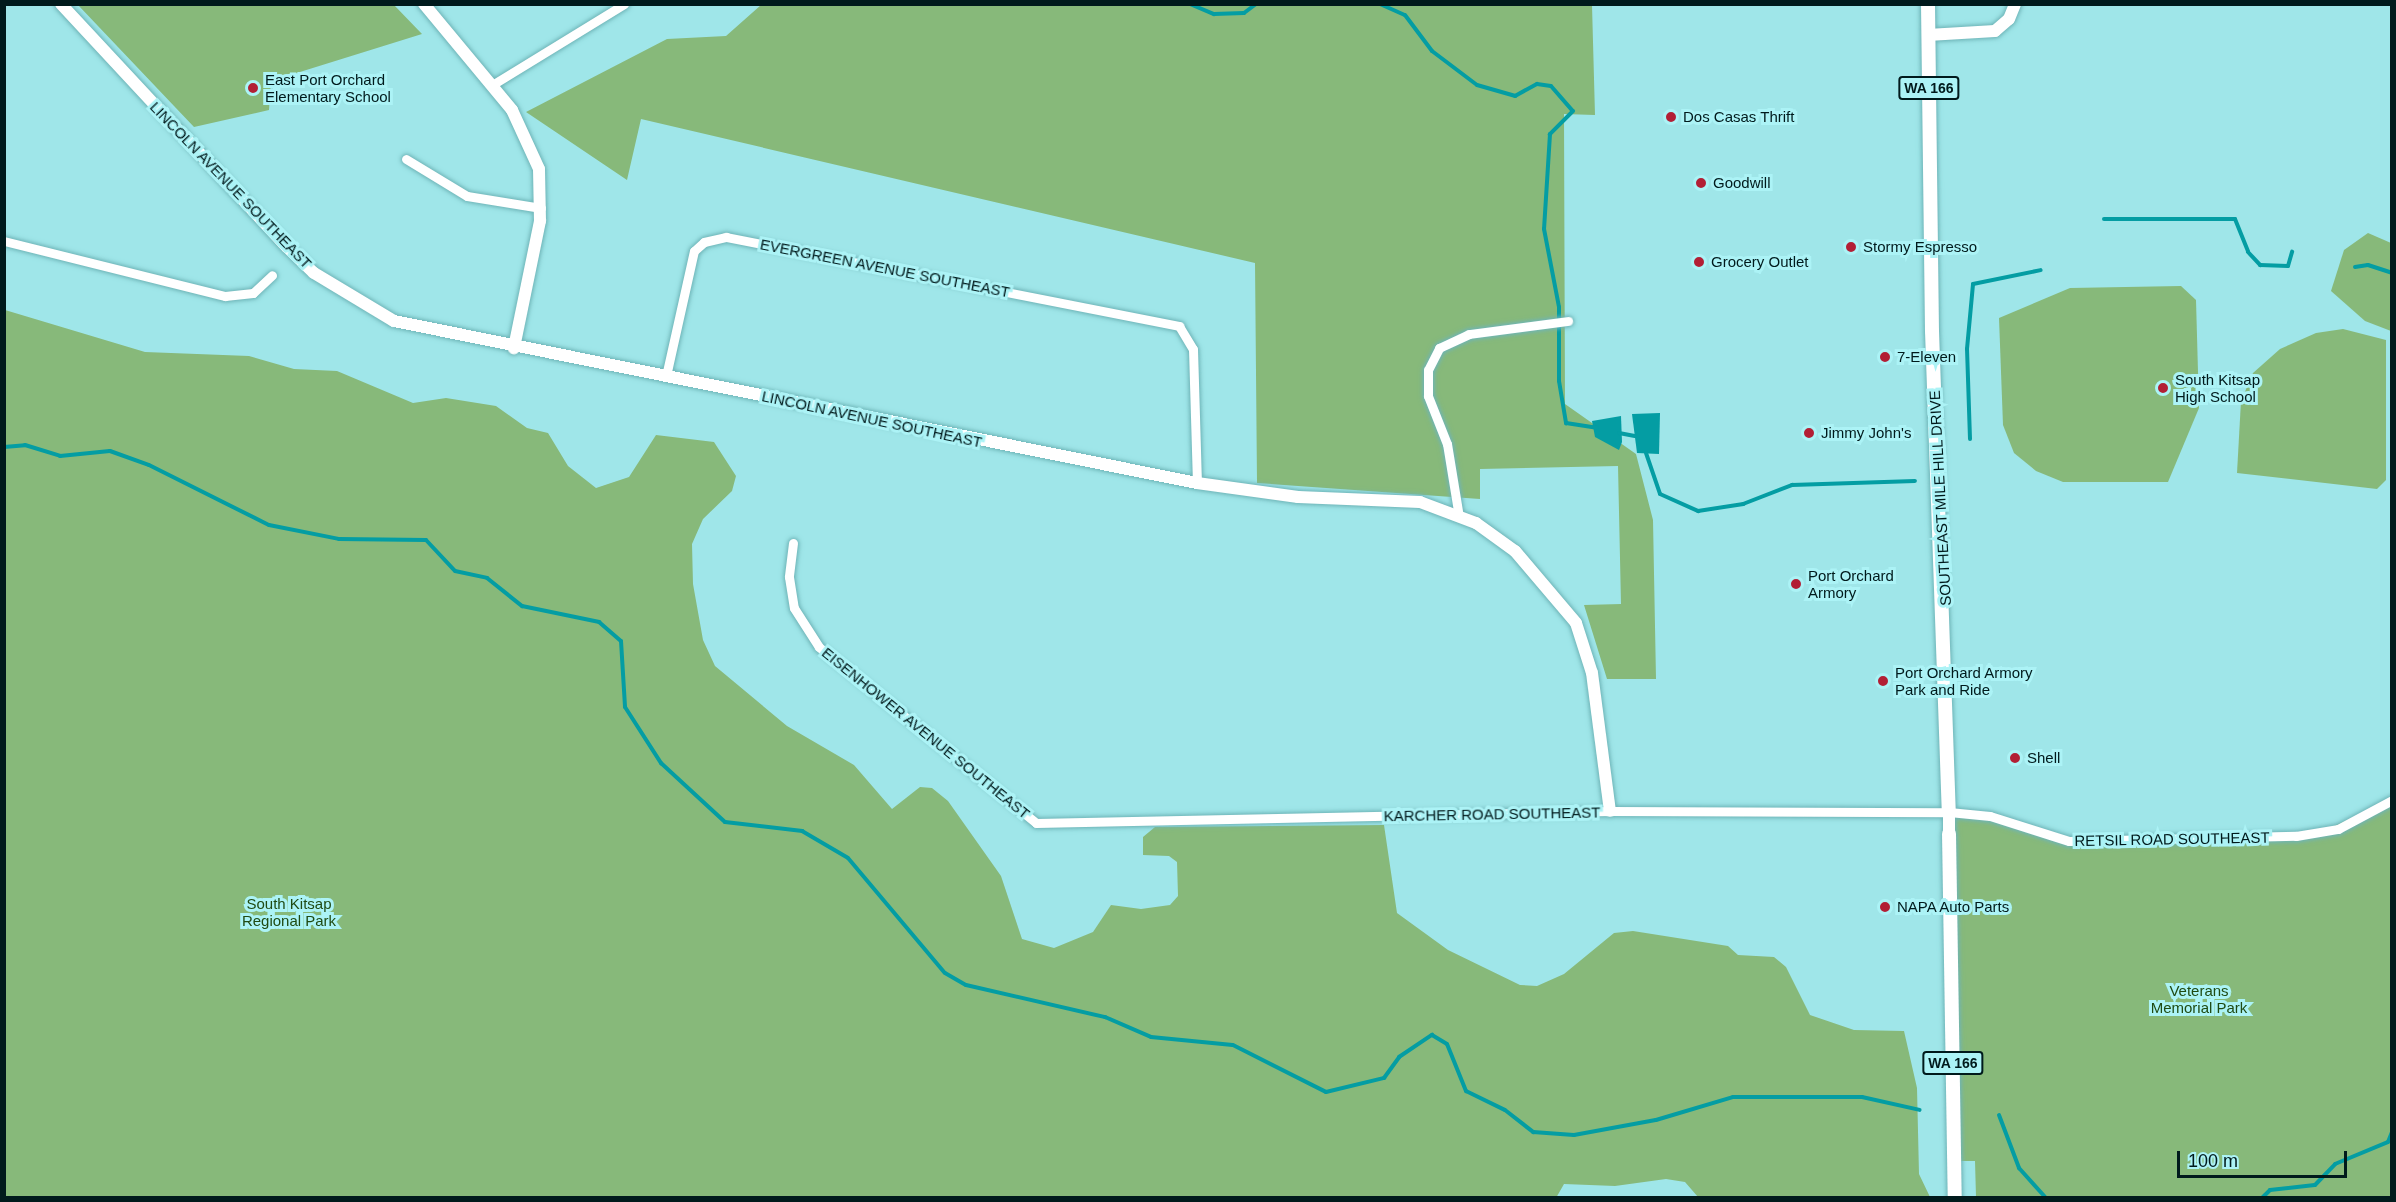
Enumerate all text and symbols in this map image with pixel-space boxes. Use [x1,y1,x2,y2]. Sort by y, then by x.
place label: East Port Orchard Elementary School [265,70,391,105]
road number: WA 166 [1898,77,1960,99]
marker: East Port Orchard Elementary School [246,81,260,95]
street label: LINCOLN AVENUE SOUTHEAST [146,98,316,272]
place label: Dos Casas Thrift [1683,108,1795,126]
marker: Dos Casas Thrift [1664,110,1678,124]
place label: Goodwill [1713,174,1771,192]
marker: Goodwill [1694,176,1708,190]
street label: EVERGREEN AVENUE SOUTHEAST [758,235,1012,301]
place label: Stormy Espresso [1863,238,1977,256]
marker: Stormy Espresso [1844,240,1858,254]
place label: Grocery Outlet [1711,253,1809,271]
marker: Grocery Outlet [1692,255,1706,269]
place label: 7-Eleven [1897,348,1956,366]
marker: 7-Eleven [1878,350,1892,364]
place label: South Kitsap High School [2175,370,2260,405]
marker: South Kitsap High School [2156,381,2170,395]
street label: LINCOLN AVENUE SOUTHEAST [760,387,984,451]
street label: SOUTHEAST MILE HILL DRIVE [1925,389,1955,607]
place label: Jimmy John's [1821,424,1911,442]
marker: Jimmy John's [1802,426,1816,440]
place label: Port Orchard Armory [1808,566,1894,601]
marker: Port Orchard Armory [1789,577,1803,591]
street label: EISENHOWER AVENUE SOUTHEAST [818,643,1034,823]
place label: Port Orchard Armory Park and Ride [1895,663,2033,698]
marker: Port Orchard Armory Park and Ride [1876,674,1890,688]
place label: Shell [2027,749,2060,767]
marker: Shell [2008,751,2022,765]
street label: KARCHER ROAD SOUTHEAST [1384,803,1600,825]
street label: RETSIL ROAD SOUTHEAST [2074,828,2270,850]
park label: South Kitsap Regional Park [242,894,336,929]
place label: NAPA Auto Parts [1897,898,2011,916]
marker: NAPA Auto Parts [1878,900,1892,914]
park label: Veterans Memorial Park [2151,981,2247,1016]
road number: WA 166 [1922,1052,1984,1074]
scale bar [2180,1139,2350,1177]
text: 100 m [2188,1151,2238,1171]

